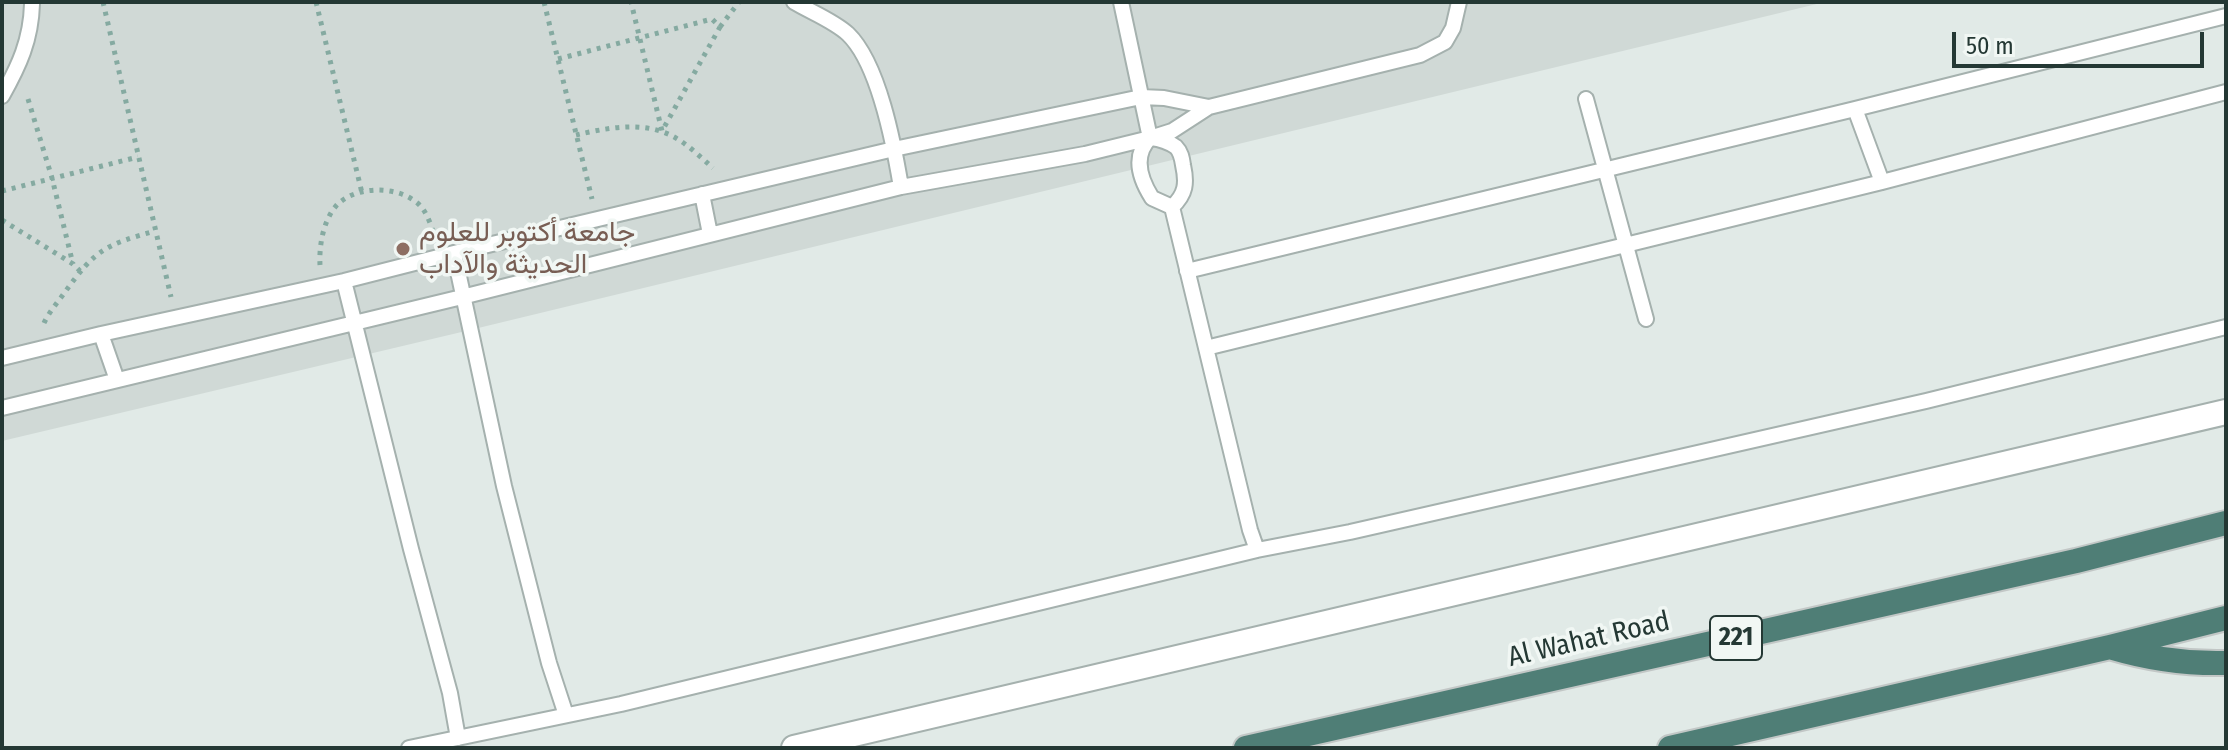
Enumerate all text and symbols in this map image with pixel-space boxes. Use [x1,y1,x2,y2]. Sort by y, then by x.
scale bar [1956,16,2208,66]
text: 50 m [1966,32,2014,60]
place label: جامعة أكتوبر للعلوم الحديثة والآداب [419,216,635,282]
marker: جامعة أكتوبر للعلوم الحديثة والآداب [394,240,412,258]
street label: Al Wahat Road [1505,605,1673,675]
road number: 221 [1710,616,1762,660]

